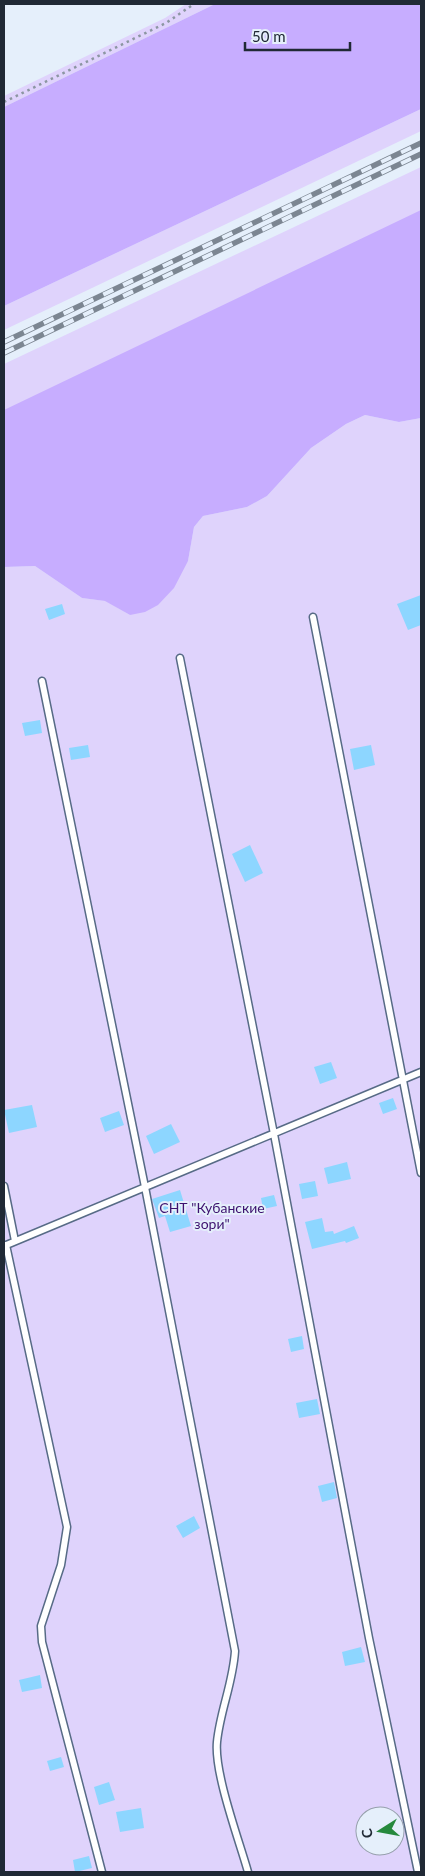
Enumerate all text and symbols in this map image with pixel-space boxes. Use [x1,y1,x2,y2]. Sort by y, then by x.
scale bar [245,20,350,52]
text: 50 m [252,27,286,45]
park label: СНТ "Кубанские зори" [159,1199,265,1232]
north arrow [355,1806,405,1856]
text: С [357,1827,376,1840]

